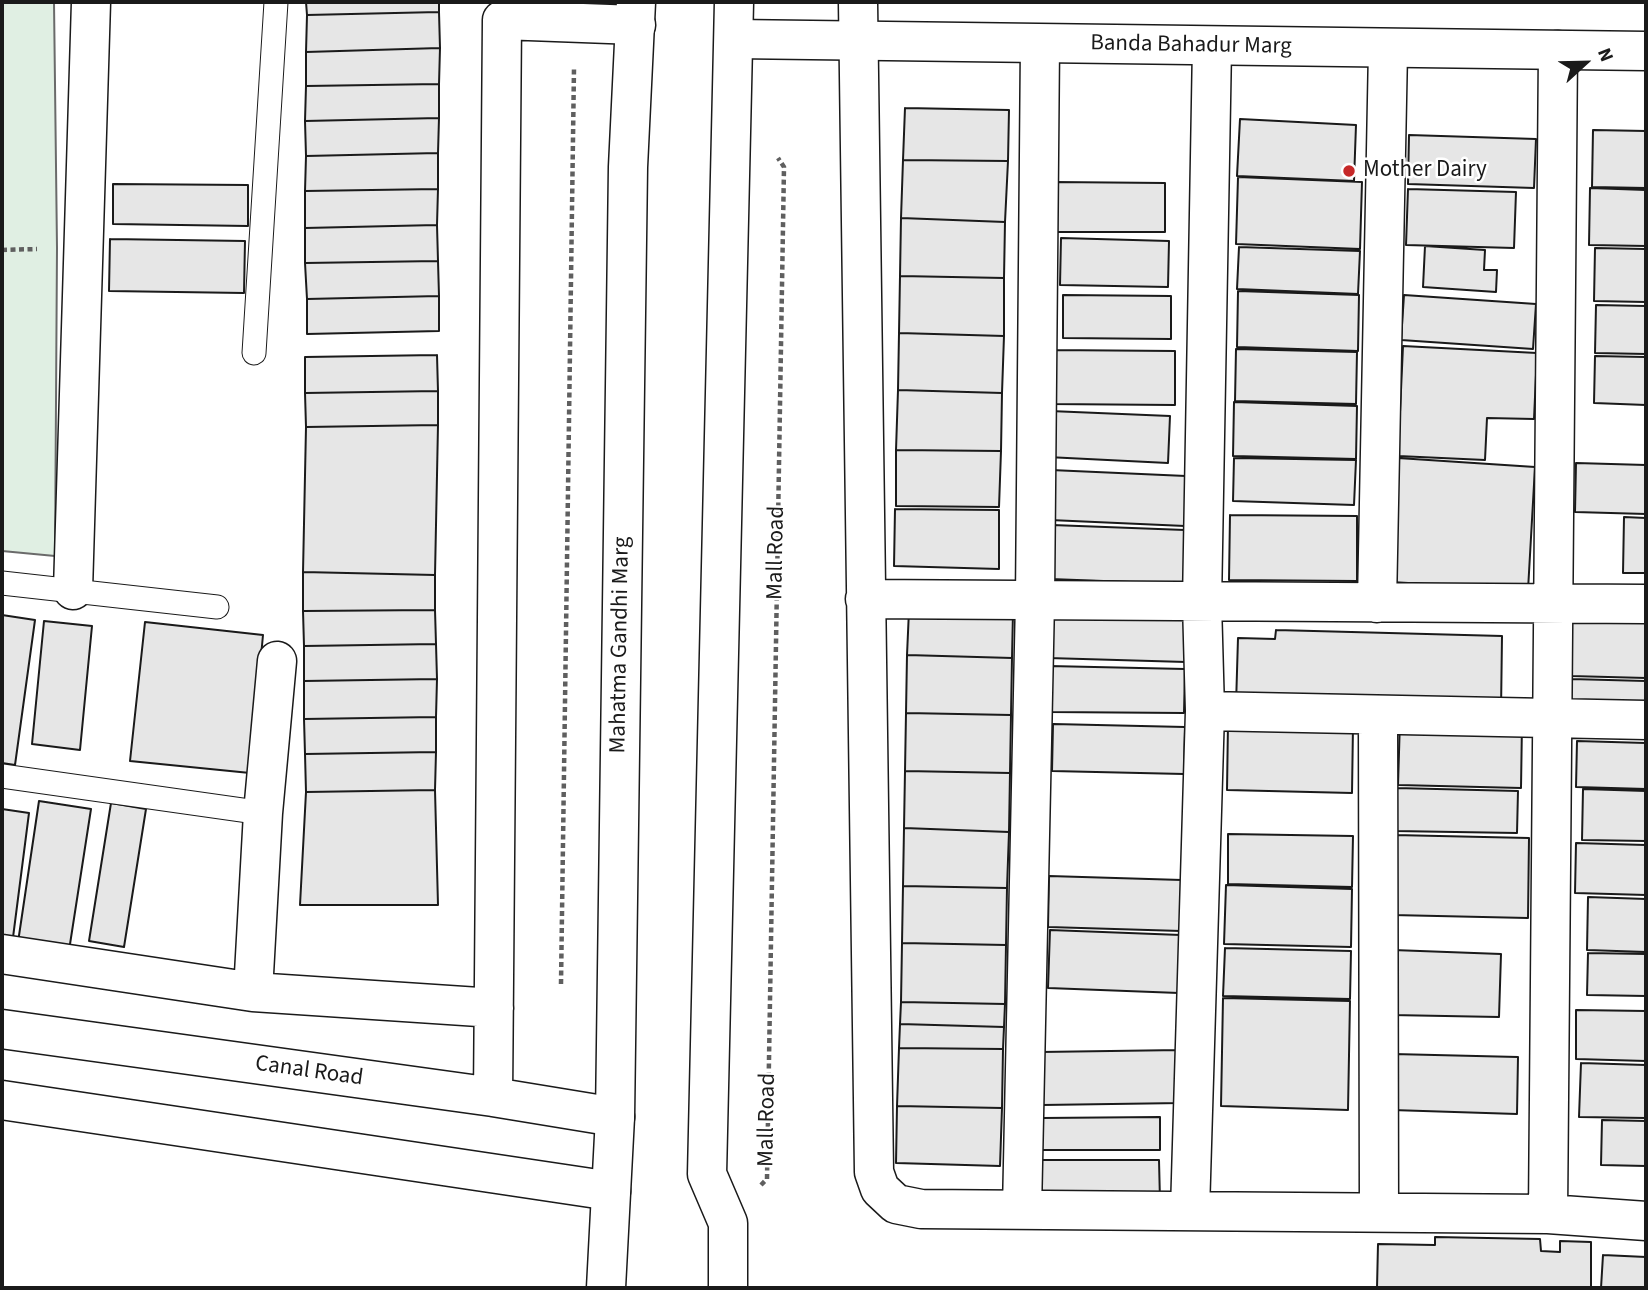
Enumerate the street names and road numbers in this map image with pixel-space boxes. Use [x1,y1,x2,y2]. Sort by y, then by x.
street label: Banda Bahadur Marg [1090,30,1292,62]
street label: Mall Road [762,506,792,600]
street label: Mahatma Gandhi Marg [605,536,637,754]
street label: Canal Road [253,1051,365,1093]
street label: Mall Road [753,1073,783,1167]

